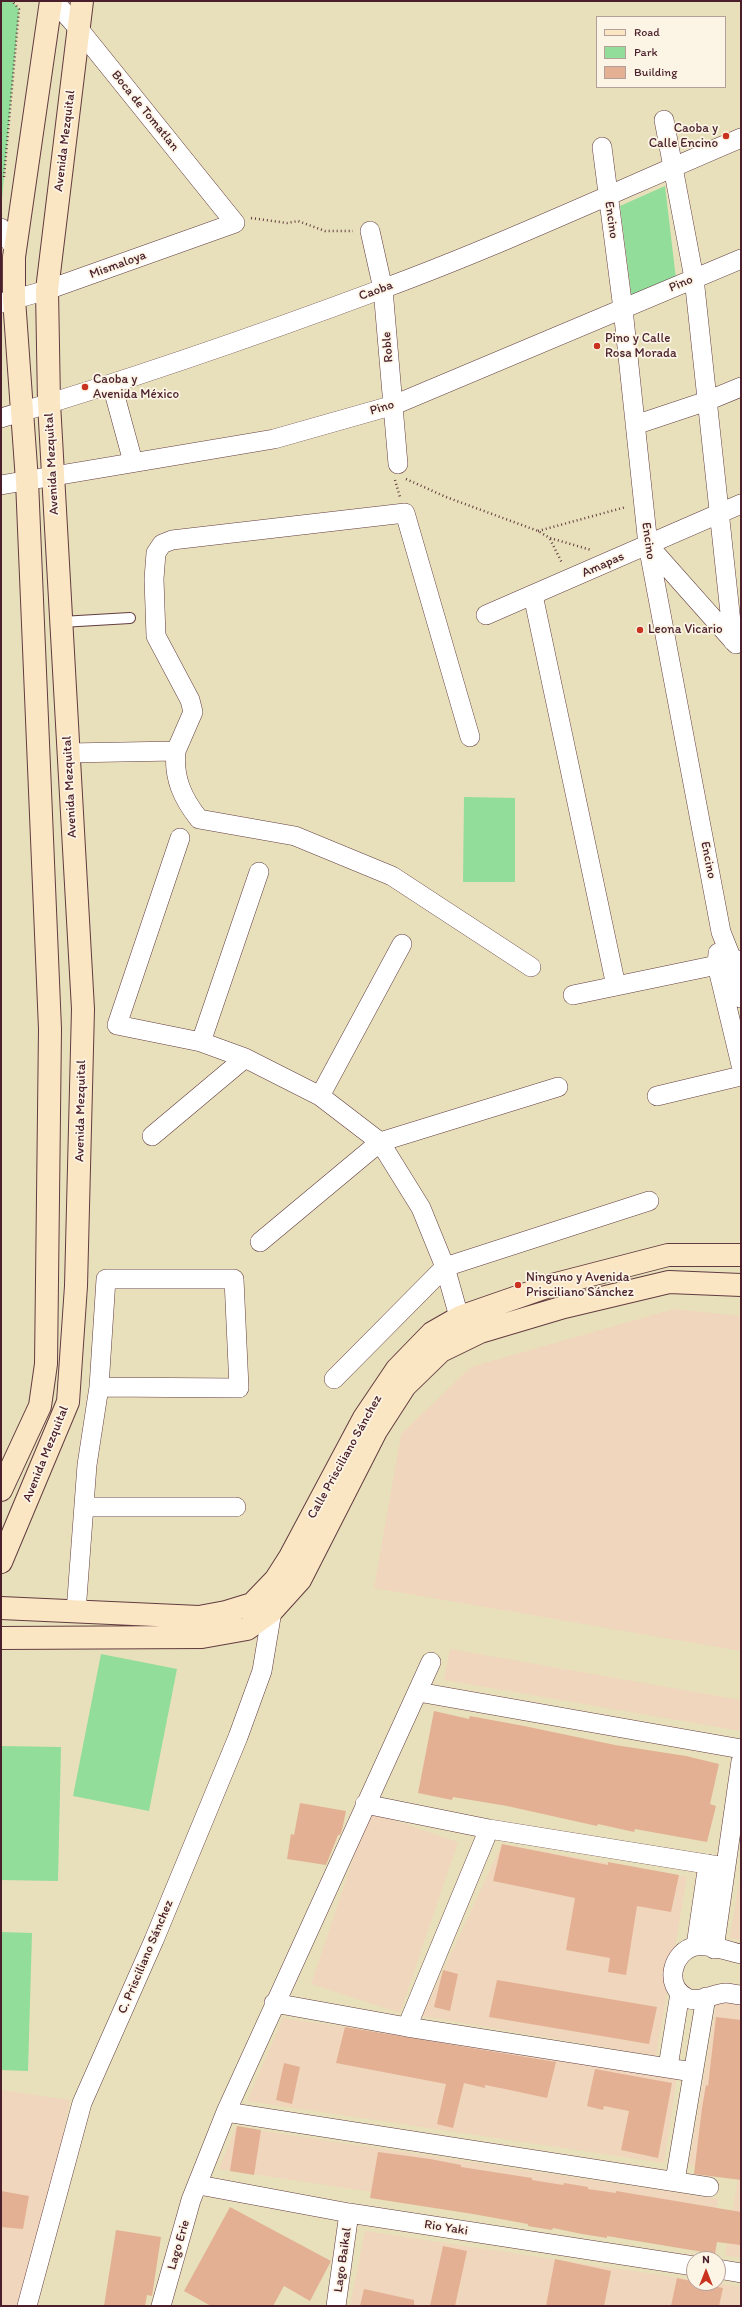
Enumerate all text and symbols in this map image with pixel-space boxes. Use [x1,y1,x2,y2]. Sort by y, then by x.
legend [596,16,726,88]
text: Road [634,25,660,39]
text: Park [634,45,658,59]
text: Building [634,65,677,79]
street label: Boca de Tomatlan [108,67,182,155]
street label: Avenida Mezquital [51,89,79,193]
place label: Caoba y Calle Encino [649,121,718,152]
marker: Caoba y Calle Encino [721,131,731,141]
street label: Encino [601,200,621,240]
street label: Mismaloya [87,248,149,282]
street label: Pino [667,272,695,296]
street label: Caoba [357,278,395,304]
street label: Roble [379,331,397,363]
place label: Pino y Calle Rosa Morada [605,331,677,362]
marker: Pino y Calle Rosa Morada [592,341,602,351]
place label: Caoba y Avenida México [93,372,179,403]
marker: Caoba y Avenida México [80,382,90,392]
street label: Pino [368,397,396,419]
street label: Avenida Mezquital [42,413,62,515]
street label: Encino [638,521,658,561]
street label: Amapas [579,549,627,581]
place label: Leona Vicario [648,622,723,638]
marker: Leona Vicario [635,625,645,635]
street label: Avenida Mezquital [60,736,80,838]
street label: Encino [697,840,719,880]
street label: Avenida Mezquital [72,1060,90,1162]
place label: Ninguno y Avenida Prisciliano Sánchez [526,1270,634,1301]
marker: Ninguno y Avenida Prisciliano Sánchez [513,1280,523,1290]
street label: Calle Prisciliano Sánchez [304,1392,386,1522]
street label: Avenida Mezquital [20,1404,72,1504]
street label: C. Prisciliano Sánchez [115,1898,177,2016]
street label: Rio Yaki [423,2217,469,2239]
street label: Lago Erie [164,2218,194,2272]
street label: Lago Baikal [331,2227,355,2293]
north arrow [686,2251,726,2291]
text: N [702,2253,710,2266]

